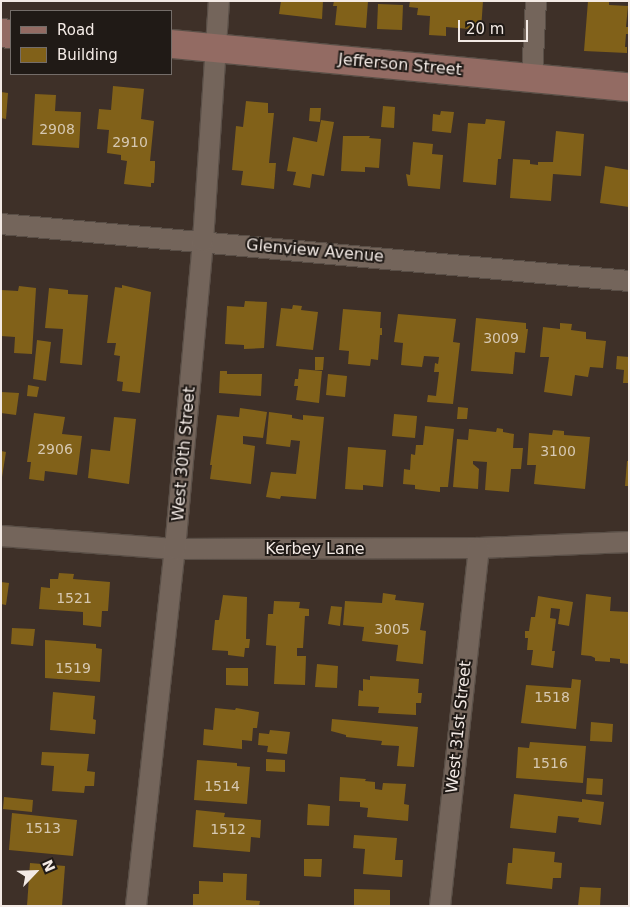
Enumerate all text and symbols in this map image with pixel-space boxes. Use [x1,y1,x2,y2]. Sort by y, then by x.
legend [10,10,172,75]
scale bar [460,10,530,42]
text: 20 m [466,20,504,38]
text: Road [57,21,95,39]
text: Building [57,46,118,64]
street label: Jefferson Street [337,50,463,80]
house number: 2908 [39,121,75,137]
house number: 2910 [112,134,148,150]
street label: Glenview Avenue [245,235,385,267]
house number: 3009 [483,330,519,346]
street label: West 30th Street [169,386,199,522]
house number: 2906 [37,441,73,457]
house number: 3100 [540,443,576,459]
street label: Kerbey Lane [265,539,365,559]
house number: 1521 [56,590,92,606]
house number: 3005 [374,621,410,637]
house number: 1519 [55,660,91,676]
street label: West 31st Street [442,660,476,794]
house number: 1518 [534,689,570,705]
house number: 1516 [532,755,568,771]
house number: 1514 [204,778,240,794]
house number: 1513 [25,820,61,836]
house number: 1512 [210,821,246,837]
north arrow [10,847,60,897]
text: N [39,857,58,875]

